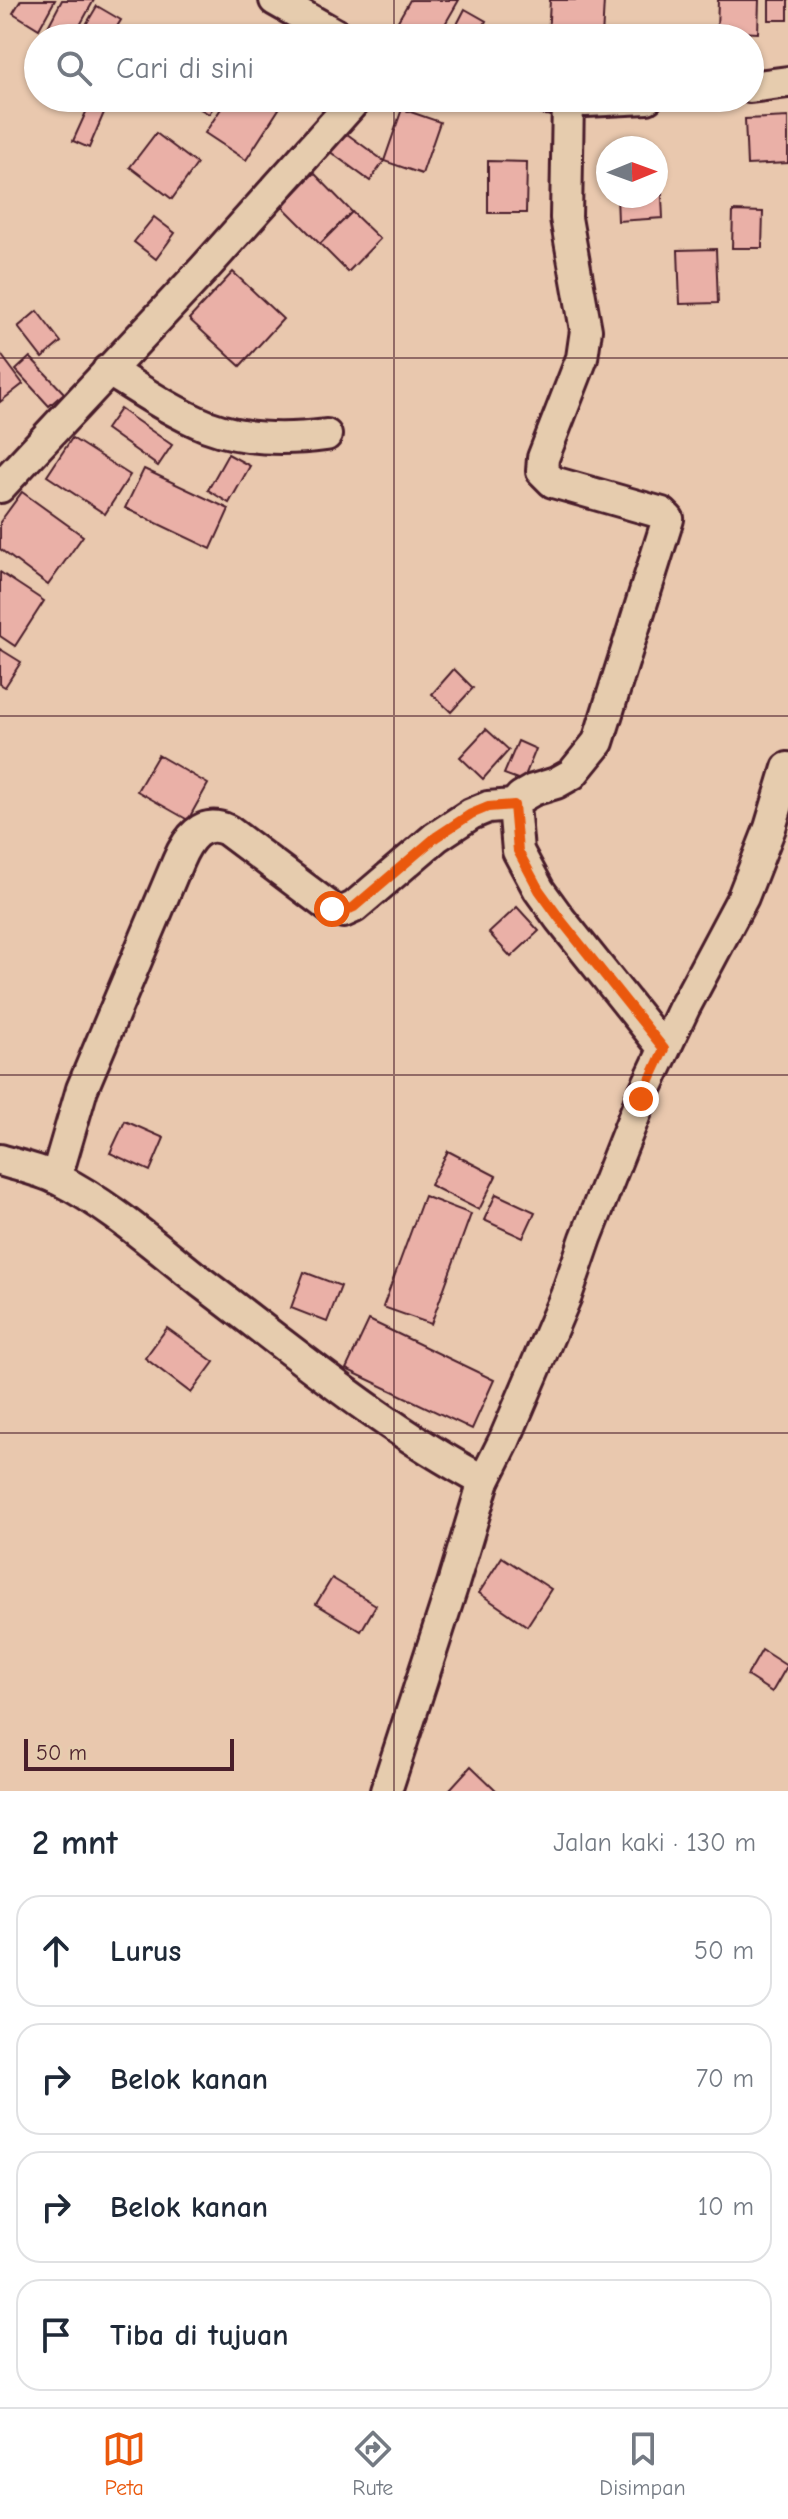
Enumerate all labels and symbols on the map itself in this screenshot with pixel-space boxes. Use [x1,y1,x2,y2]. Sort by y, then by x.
north arrow [596,136,668,208]
route start [314,891,350,927]
route end [623,1081,659,1117]
scale bar [24,1735,234,1771]

